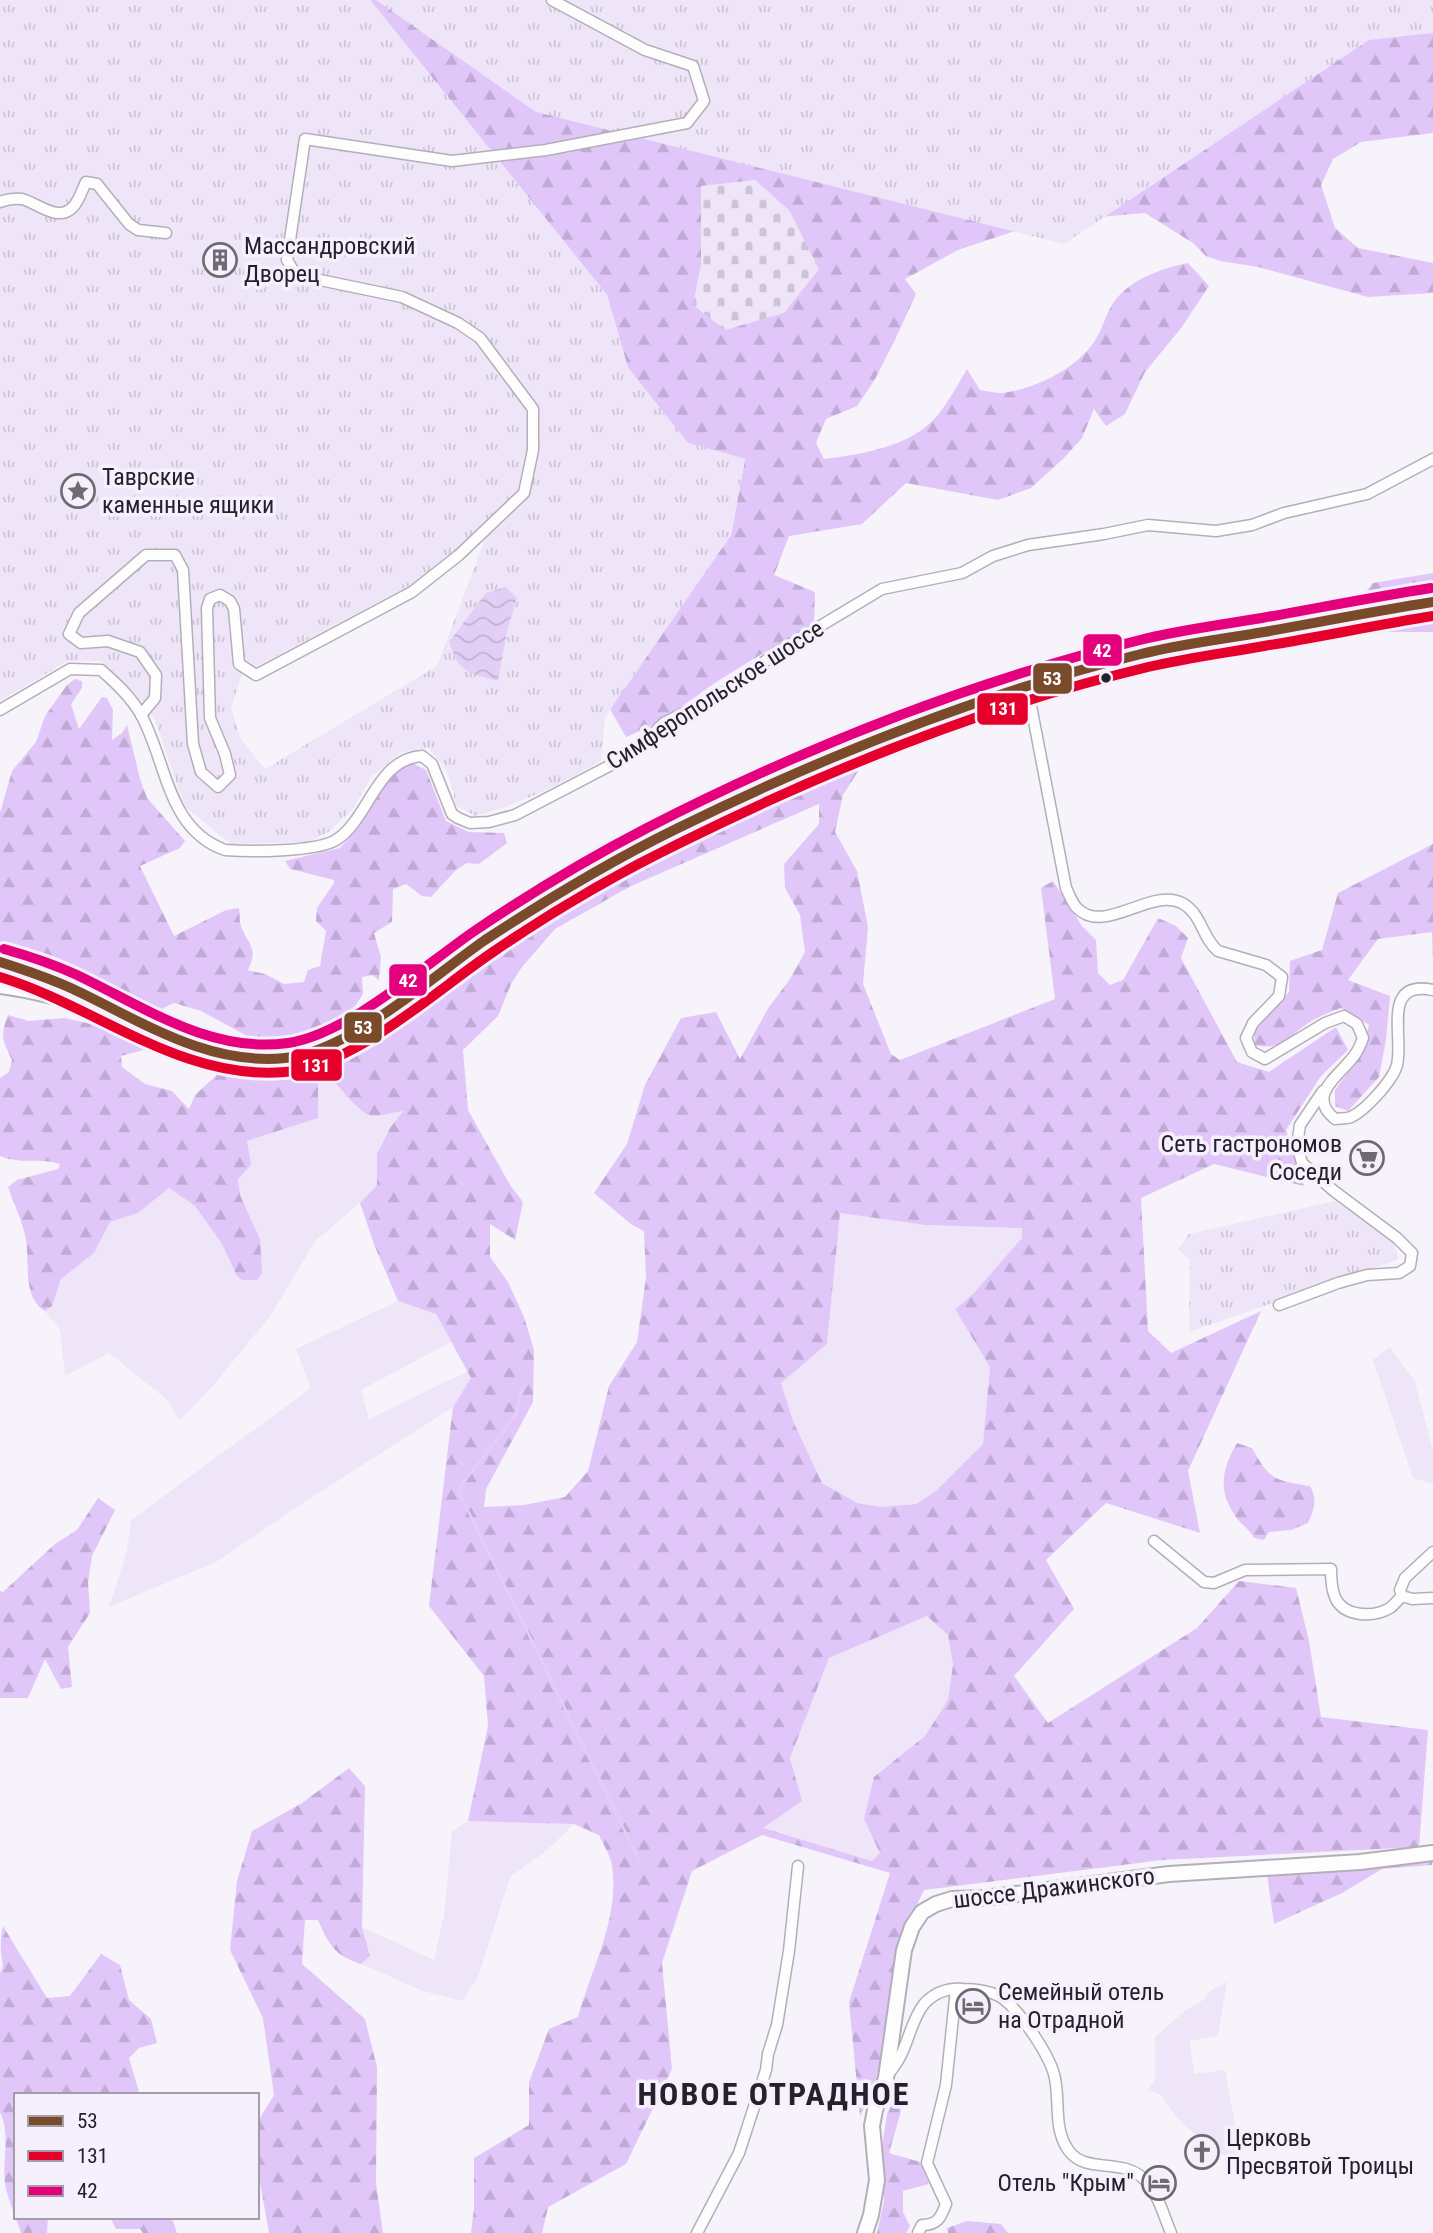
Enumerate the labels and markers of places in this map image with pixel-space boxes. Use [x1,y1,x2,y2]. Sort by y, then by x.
place label: Массандровский Дворец [244,232,415,288]
building icon: Массандровский Дворец [201,241,239,279]
place label: Таврские каменные ящики [102,463,274,519]
place icon: Таврские каменные ящики [59,472,97,510]
unlabelled marker [1099,671,1113,685]
place label: Сеть гастрономов Соседи [1161,1130,1342,1186]
supermarket icon: Сеть гастрономов Соседи [1348,1139,1386,1177]
place label: Семейный отель на Отрадной [998,1978,1164,2034]
hotel icon: Семейный отель на Отрадной [954,1987,992,2025]
place label: Церковь Пресвятой Троицы [1226,2124,1414,2180]
church icon: Церковь Пресвятой Троицы [1183,2133,1221,2171]
hotel icon: Отель "Крым" [1140,2164,1178,2202]
place label: Отель "Крым" [998,2169,1134,2197]

